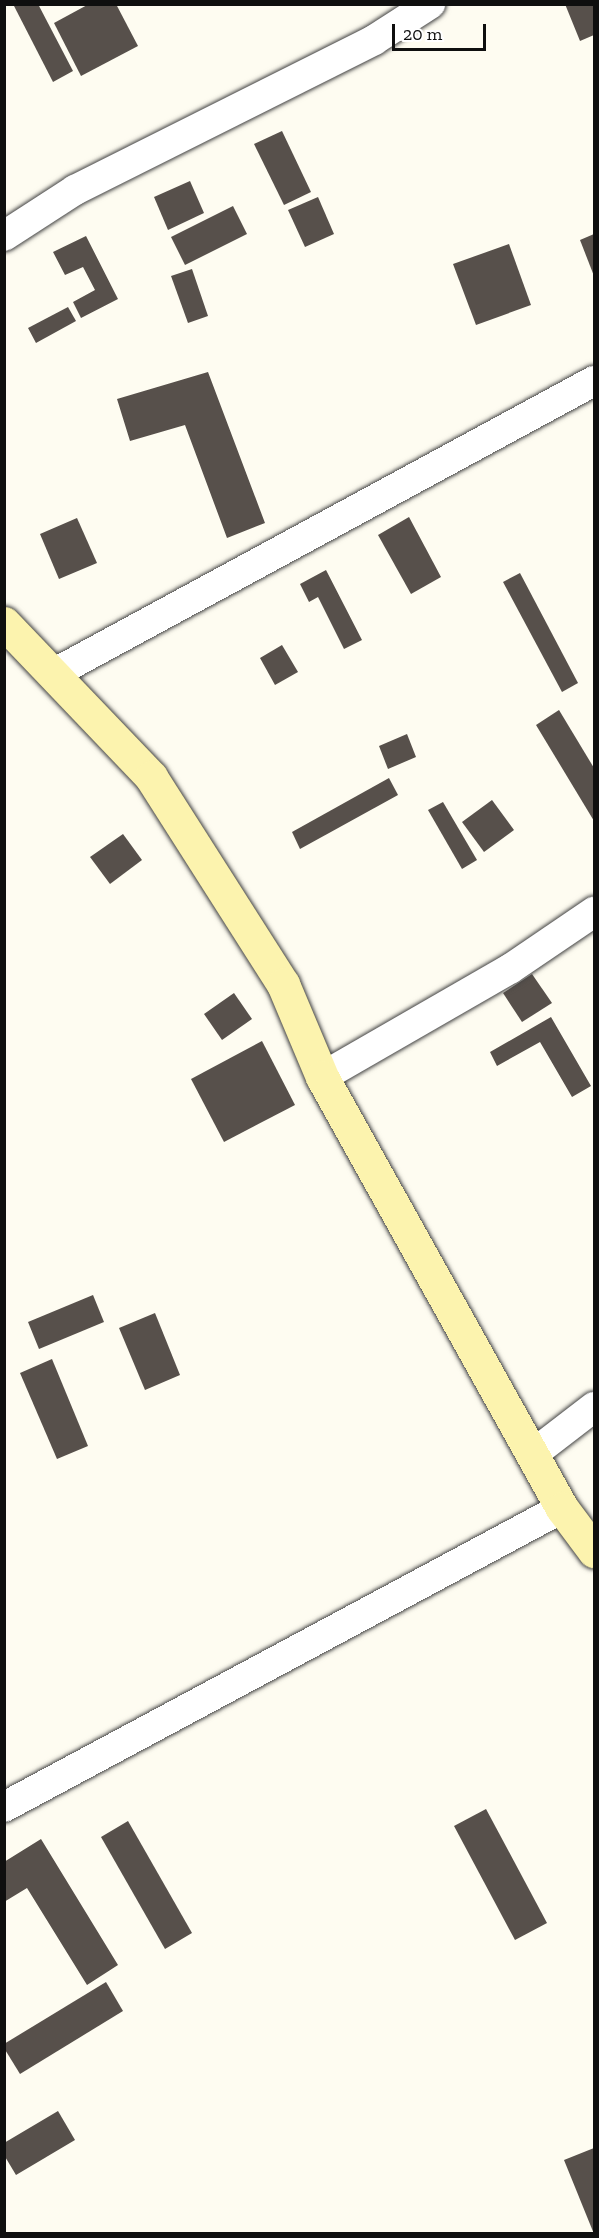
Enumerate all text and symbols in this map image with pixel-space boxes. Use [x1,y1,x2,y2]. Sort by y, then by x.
scale bar [395,12,490,50]
text: 20 m [403,23,442,45]

